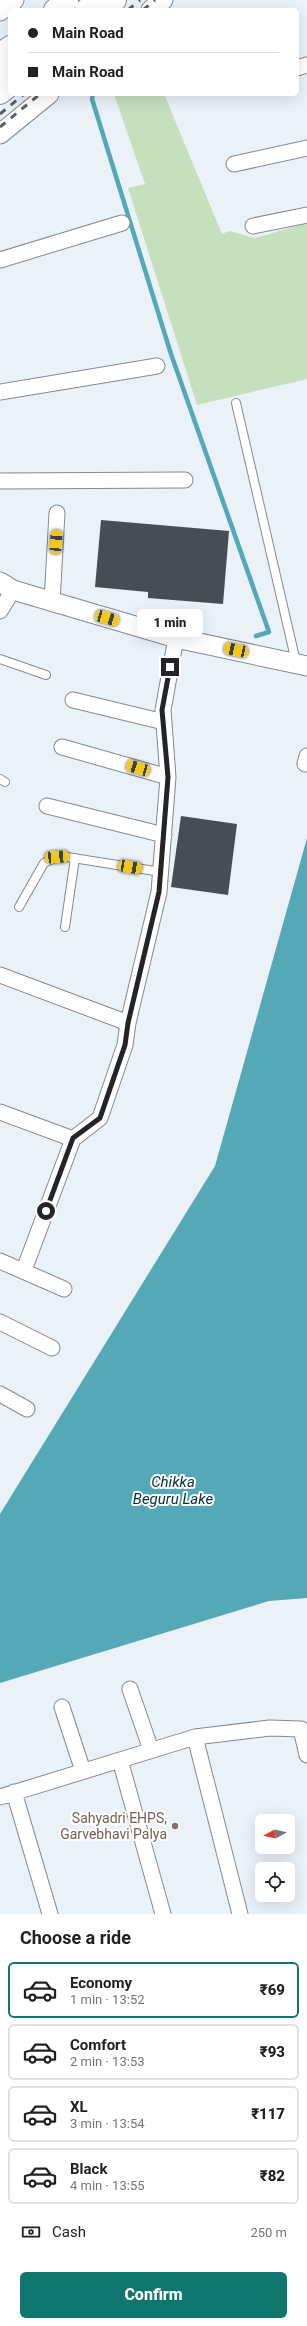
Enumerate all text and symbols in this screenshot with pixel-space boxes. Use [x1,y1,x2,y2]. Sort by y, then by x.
text: Main Road [52,24,124,42]
text: Main Road [52,63,124,81]
car [49,530,63,554]
car [94,609,120,627]
callout: 1 min [137,609,203,637]
text: 1 min [154,615,186,630]
car [223,642,249,658]
route end [161,658,179,676]
car [125,759,151,777]
car [45,850,69,864]
car [117,859,143,875]
route start [37,1202,55,1220]
water label: Chikka Beguru Lake [133,1473,213,1508]
place label: Sahyadri EHPS, Garvebhavi Palya [60,1810,167,1842]
north arrow [255,1814,295,1854]
map controls [255,1814,295,1902]
marker: Sahyadri EHPS, Garvebhavi Palya [170,1821,180,1831]
button: locate [255,1862,295,1902]
text: Choose a ride [20,1927,131,1948]
icon: car [22,1972,58,2008]
text: Economy [70,1974,132,1992]
text: ₹69 [260,1981,285,1999]
text: 1 min · 13:52 [70,1992,145,2007]
icon: car [22,2034,58,2070]
text: Comfort [70,2036,126,2054]
text: ₹93 [260,2043,285,2061]
text: 2 min · 13:53 [70,2054,145,2069]
icon: car [22,2096,58,2132]
text: XL [70,2098,88,2116]
text: ₹117 [251,2105,285,2123]
text: 3 min · 13:54 [70,2116,145,2131]
icon: car [22,2158,58,2194]
text: Black [70,2160,107,2178]
text: ₹82 [260,2167,285,2185]
text: 4 min · 13:55 [70,2178,145,2193]
icon: cash [20,2221,42,2243]
text: Cash [52,2223,86,2241]
text: 250 m [250,2225,287,2240]
button: Confirm [20,2272,287,2318]

